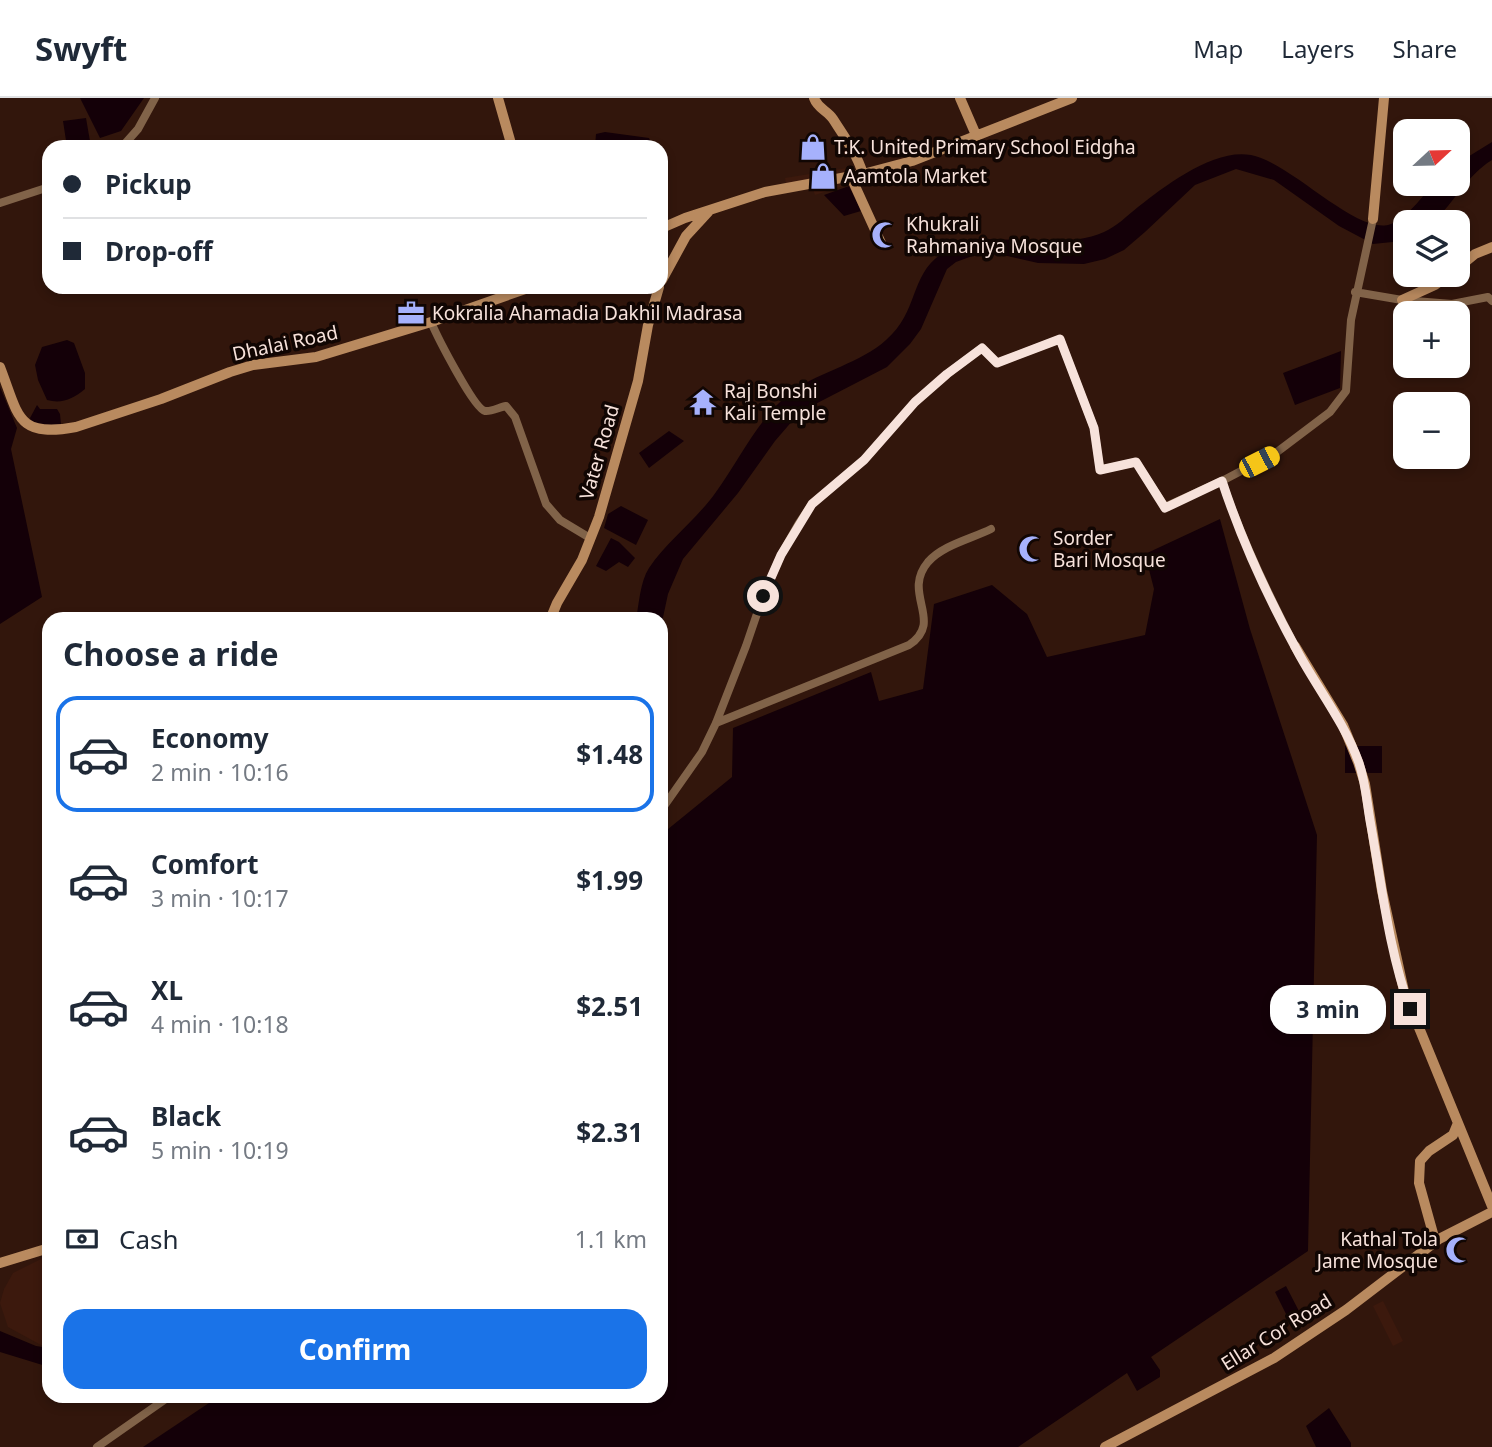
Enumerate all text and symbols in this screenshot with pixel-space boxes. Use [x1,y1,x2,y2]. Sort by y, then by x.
text: Swyft [35,26,127,71]
text: Map [1193,32,1243,65]
text: Layers [1281,32,1355,65]
text: Share [1393,32,1457,65]
north arrow [1393,119,1470,196]
map controls [1393,119,1470,469]
shop icon: T.K. United Primary School Eidgha [798,132,828,162]
place label: T.K. United Primary School Eidgha [834,134,1136,160]
shop icon: Aamtola Market [808,161,838,191]
place label: Aamtola Market [844,163,987,189]
text: Pickup [105,166,192,202]
button: layers [1393,210,1470,287]
place label: Khukrali Rahmaniya Mosque [906,211,1083,259]
mosque icon: Khukrali Rahmaniya Mosque [870,220,900,250]
text: Drop-off [105,233,212,269]
office icon: Kokralia Ahamadia Dakhil Madrasa [396,298,426,328]
place label: Kokralia Ahamadia Dakhil Madrasa [432,300,743,326]
button: + [1393,301,1470,378]
street label: Dhalai Road [230,319,340,367]
place label: Raj Bonshi Kali Temple [724,378,826,426]
temple icon: Raj Bonshi Kali Temple [688,387,718,417]
button: − [1393,392,1470,469]
street label: Vater Road [573,401,625,503]
car [1236,443,1283,481]
place label: Sorder Bari Mosque [1053,525,1166,573]
mosque icon: Sorder Bari Mosque [1017,534,1047,564]
route start [747,580,779,612]
text: Choose a ride [63,632,279,675]
text: Economy [151,720,269,756]
icon: car [67,723,130,786]
text: $1.48 [576,736,643,772]
text: 2 min · 10:16 [151,756,289,788]
text: Comfort [151,846,259,882]
icon: car [67,849,130,912]
text: $1.99 [576,862,643,898]
text: 3 min · 10:17 [151,882,289,914]
text: XL [151,972,183,1008]
icon: car [67,975,130,1038]
callout: 3 min [1270,984,1386,1034]
text: $2.51 [576,988,643,1024]
text: 3 min [1296,993,1360,1025]
route end [1394,993,1426,1025]
text: 4 min · 10:18 [151,1008,289,1040]
text: Black [151,1098,221,1134]
icon: car [67,1101,130,1164]
text: $2.31 [576,1114,643,1150]
text: 5 min · 10:19 [151,1134,289,1166]
icon: cash [63,1220,101,1258]
text: Cash [119,1221,179,1257]
text: 1.1 km [575,1223,647,1255]
place label: Kathal Tola Jame Mosque [1315,1226,1438,1274]
mosque icon: Kathal Tola Jame Mosque [1444,1235,1474,1265]
street label: Ellar Cor Road [1216,1288,1336,1376]
button: Confirm [63,1309,647,1389]

